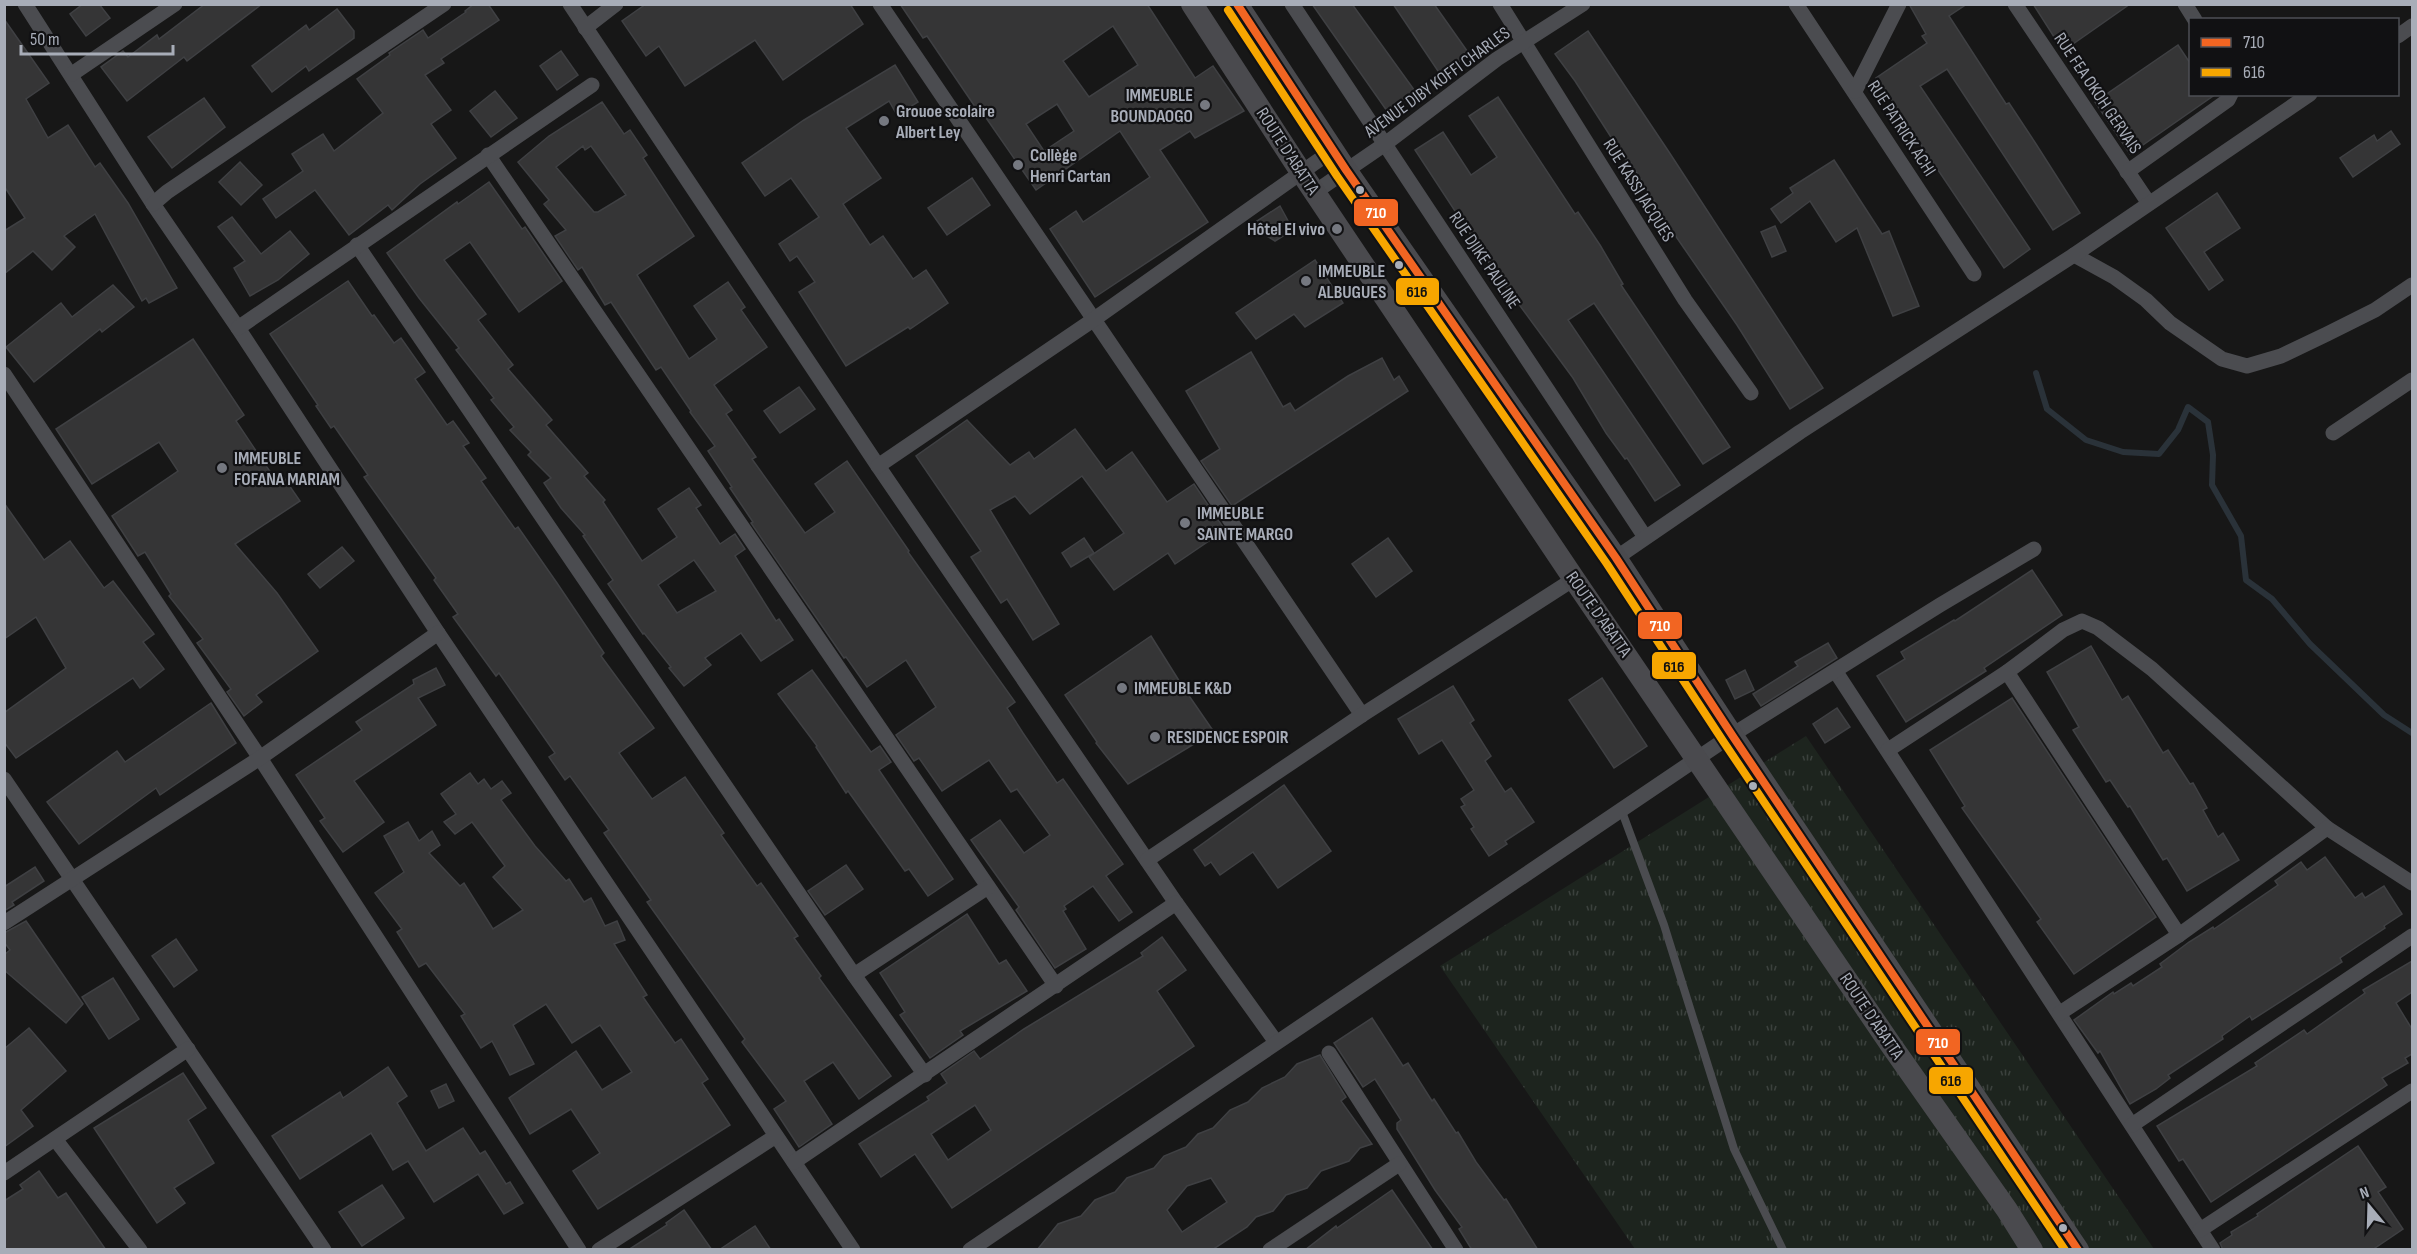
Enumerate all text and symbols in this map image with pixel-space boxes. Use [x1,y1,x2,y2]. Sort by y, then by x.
scale bar [21,18,172,56]
legend [2189,18,2399,96]
street label: AVENUE DIBY KOFFI CHARLES [1360,22,1514,143]
text: 50 m [30,29,60,50]
street label: RUE FEA OKOH GERVAIS [2049,29,2146,158]
text: 710 [2243,32,2265,53]
text: 616 [2243,62,2265,83]
street label: RUE PATRICK ACHI [1863,77,1940,180]
place label: IMMEUBLE BOUNDAOGO [1110,85,1193,127]
marker: IMMEUBLE BOUNDAOGO [1198,98,1212,112]
place label: Grouoe scolaire Albert Ley [895,101,995,143]
street label: ROUTE D'ABATTA [1252,104,1324,199]
marker: Grouoe scolaire Albert Ley [877,114,891,128]
street label: RUE KASSI JACQUES [1598,135,1679,246]
place label: Collège Henri Cartan [1030,145,1111,187]
marker: Collège Henri Cartan [1011,158,1025,172]
unlabelled marker [1354,184,1366,196]
line badge: 710 [1353,198,1399,227]
text: 710 [1366,204,1386,223]
street label: RUE DJIKE PAULINE [1444,208,1525,313]
place label: Hôtel El vivo [1247,219,1325,240]
marker: Hôtel El vivo [1330,222,1344,236]
unlabelled marker [1393,259,1405,271]
place label: IMMEUBLE ALBUGUES [1317,261,1386,303]
marker: IMMEUBLE ALBUGUES [1299,274,1313,288]
line badge: 616 [1395,277,1440,306]
text: 616 [1406,283,1428,302]
place label: IMMEUBLE FOFANA MARIAM [234,448,340,490]
marker: IMMEUBLE FOFANA MARIAM [215,461,229,475]
place label: IMMEUBLE SAINTE MARGO [1197,503,1293,545]
marker: IMMEUBLE SAINTE MARGO [1178,516,1192,530]
street label: ROUTE D'ABATTA [1561,567,1636,661]
line badge: 710 [1637,611,1683,640]
text: 710 [1650,617,1670,636]
line badge: 616 [1651,651,1697,680]
text: 616 [1663,658,1685,677]
place label: IMMEUBLE K&D [1134,678,1232,699]
marker: IMMEUBLE K&D [1115,681,1129,695]
place label: RESIDENCE ESPOIR [1167,727,1289,748]
marker: RESIDENCE ESPOIR [1148,730,1162,744]
unlabelled marker [1747,780,1759,792]
street label: ROUTE D'ABATTA [1835,969,1908,1064]
line badge: 710 [1915,1028,1961,1056]
text: 710 [1928,1034,1948,1053]
line badge: 616 [1928,1066,1974,1095]
text: 616 [1940,1072,1962,1091]
north arrow [2339,1176,2399,1236]
text: N [2357,1183,2372,1204]
unlabelled marker [2057,1222,2069,1234]

